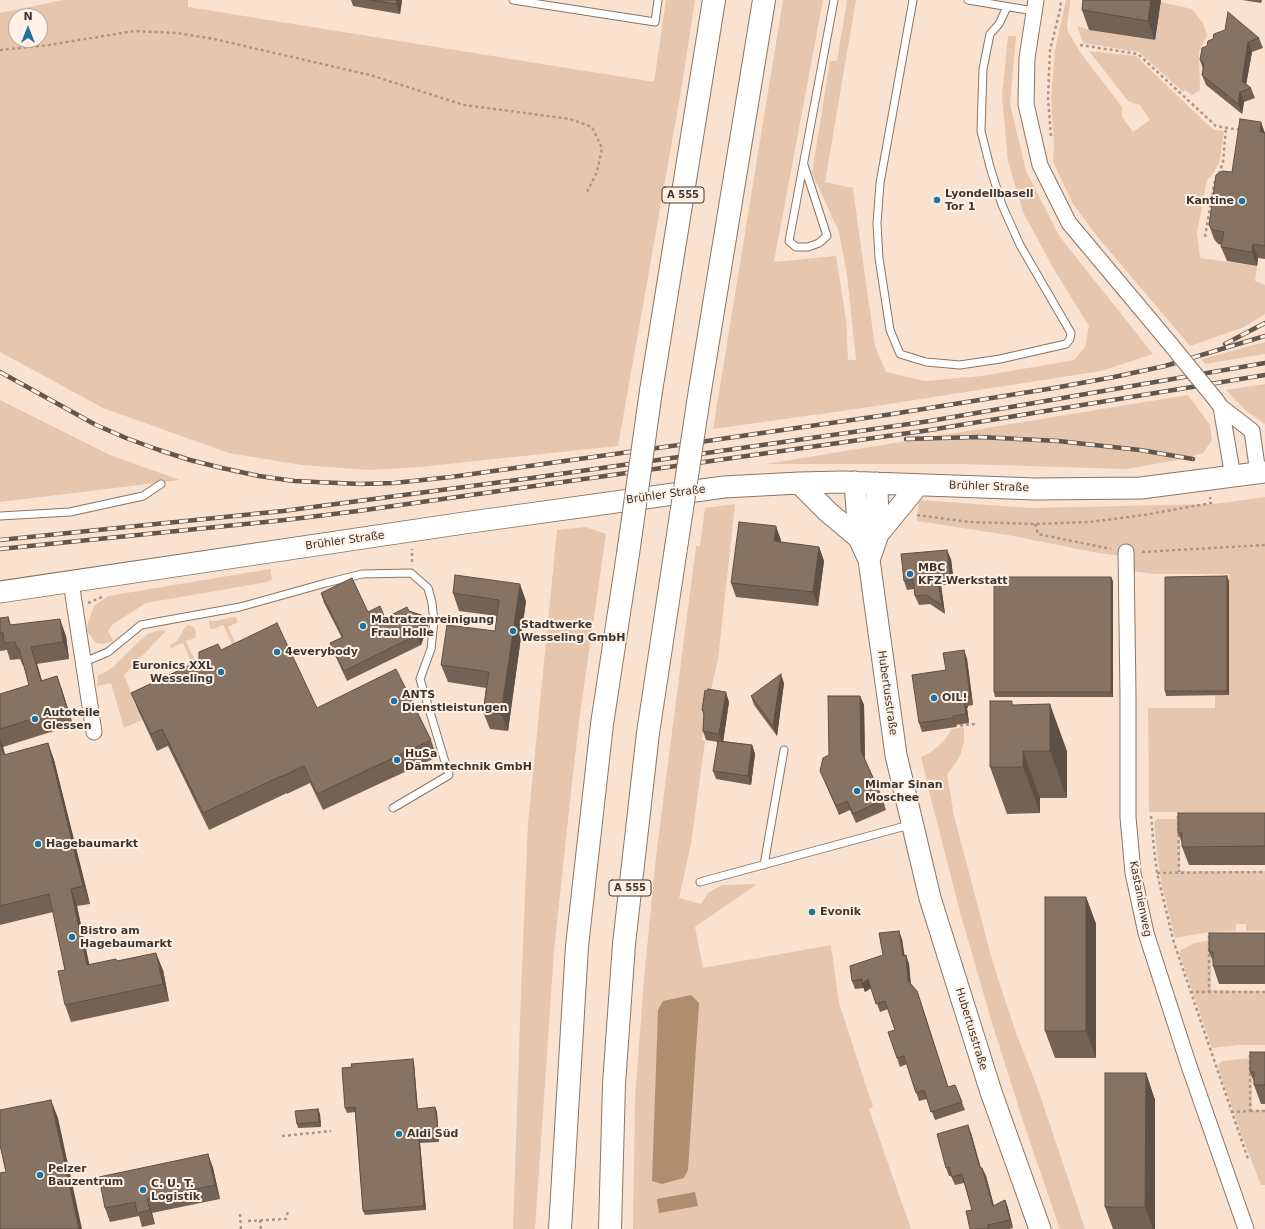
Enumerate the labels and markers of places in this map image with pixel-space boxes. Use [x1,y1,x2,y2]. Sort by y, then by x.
place label: Lyondellbasell Tor 1 [945,187,1034,213]
place label: Kantine [1186,194,1234,208]
marker: Lyondellbasell Tor 1 [932,195,942,205]
marker: Kantine [1237,196,1247,206]
place label: MBC KFZ-Werkstatt [918,561,1008,587]
marker: MBC KFZ-Werkstatt [905,569,915,579]
place label: Matratzenreinigung Frau Holle [371,613,494,639]
place label: Stadtwerke Wesseling GmbH [521,618,625,644]
marker: Matratzenreinigung Frau Holle [358,621,368,631]
marker: Stadtwerke Wesseling GmbH [508,626,518,636]
place label: 4everybody [285,645,358,659]
marker: 4everybody [272,647,282,657]
place label: Euronics XXL Wesseling [132,659,213,685]
marker: Euronics XXL Wesseling [216,667,226,677]
place label: ANTS Dienstleistungen [402,688,508,714]
place label: OIL! [942,691,967,705]
marker: OIL! [929,693,939,703]
marker: ANTS Dienstleistungen [389,696,399,706]
place label: Autoteile Glessen [43,706,100,732]
marker: Autoteile Glessen [30,714,40,724]
place label: HuSa Dämmtechnik GmbH [405,747,532,773]
marker: HuSa Dämmtechnik GmbH [392,755,402,765]
place label: Mimar Sinan Moschee [865,778,943,804]
marker: Mimar Sinan Moschee [852,786,862,796]
place label: Hagebaumarkt [46,837,138,851]
marker: Hagebaumarkt [33,839,43,849]
place label: Evonik [820,905,861,919]
marker: Evonik [807,907,817,917]
place label: Bistro am Hagebaumarkt [80,924,172,950]
marker: Bistro am Hagebaumarkt [67,932,77,942]
place label: Aldi Süd [407,1127,458,1141]
marker: Aldi Süd [394,1129,404,1139]
place label: Pelzer Bauzentrum [48,1162,123,1188]
marker: Pelzer Bauzentrum [35,1170,45,1180]
place label: C. U. T. Logistik [151,1177,200,1203]
marker: C. U. T. Logistik [138,1185,148,1195]

